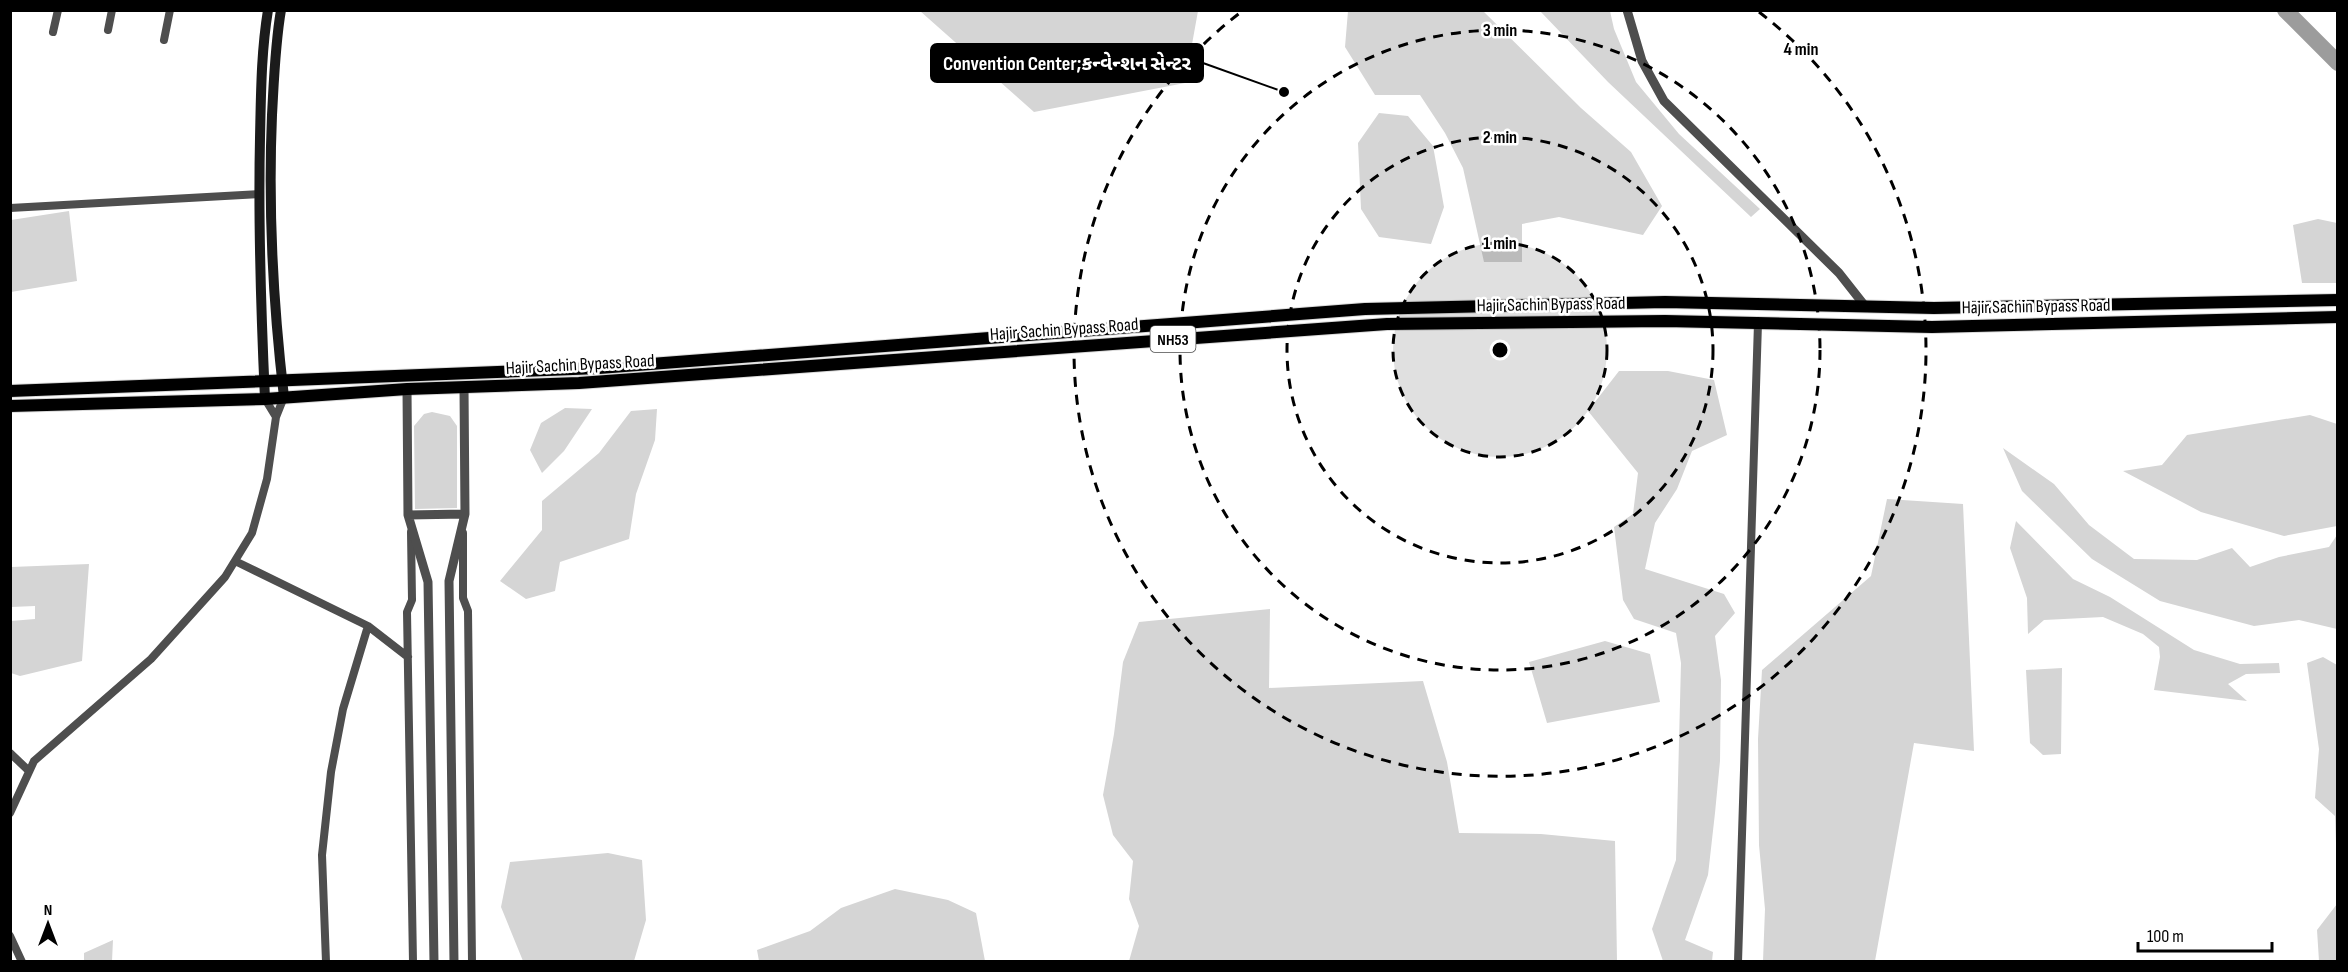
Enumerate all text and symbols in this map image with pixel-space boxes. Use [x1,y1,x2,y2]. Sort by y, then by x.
text: 3 min [1483,20,1517,41]
text: 4 min [1784,39,1818,60]
callout: Convention Center;કન્વેન્શન સેન્ટર [931,44,1203,82]
text: Convention Center;કન્વેન્શન સેન્ટર [943,51,1192,76]
text: 2 min [1483,127,1517,148]
text: 1 min [1483,233,1517,254]
street label: Hajir Sachin Bypass Road [1476,293,1626,316]
street label: Hajir Sachin Bypass Road [1961,295,2111,318]
street label: Hajir Sachin Bypass Road [989,314,1139,345]
road number: NH53 [1150,326,1196,352]
centre of rings [1490,340,1510,360]
street label: Hajir Sachin Bypass Road [505,350,655,379]
north arrow [18,894,78,954]
text: N [44,901,52,920]
scale bar [2138,915,2272,953]
text: 100 m [2147,926,2184,947]

